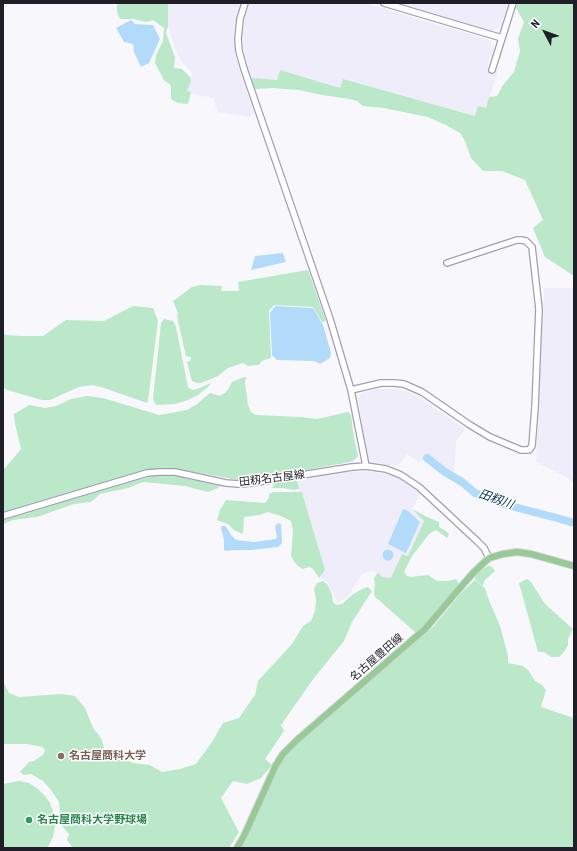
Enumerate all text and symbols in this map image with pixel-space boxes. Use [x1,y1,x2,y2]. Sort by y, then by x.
north arrow [525,12,565,52]
text: N [528,17,543,31]
street label: 田籾名古屋線 [238,468,306,490]
water label: 田籾川 [477,487,515,513]
street label: 名古屋豊田線 [348,631,406,685]
place label: 名古屋商科大学 [69,749,146,763]
marker: 名古屋商科大学 [56,751,66,761]
place label: 名古屋商科大学野球場 [37,813,147,827]
marker: 名古屋商科大学野球場 [24,815,34,825]

